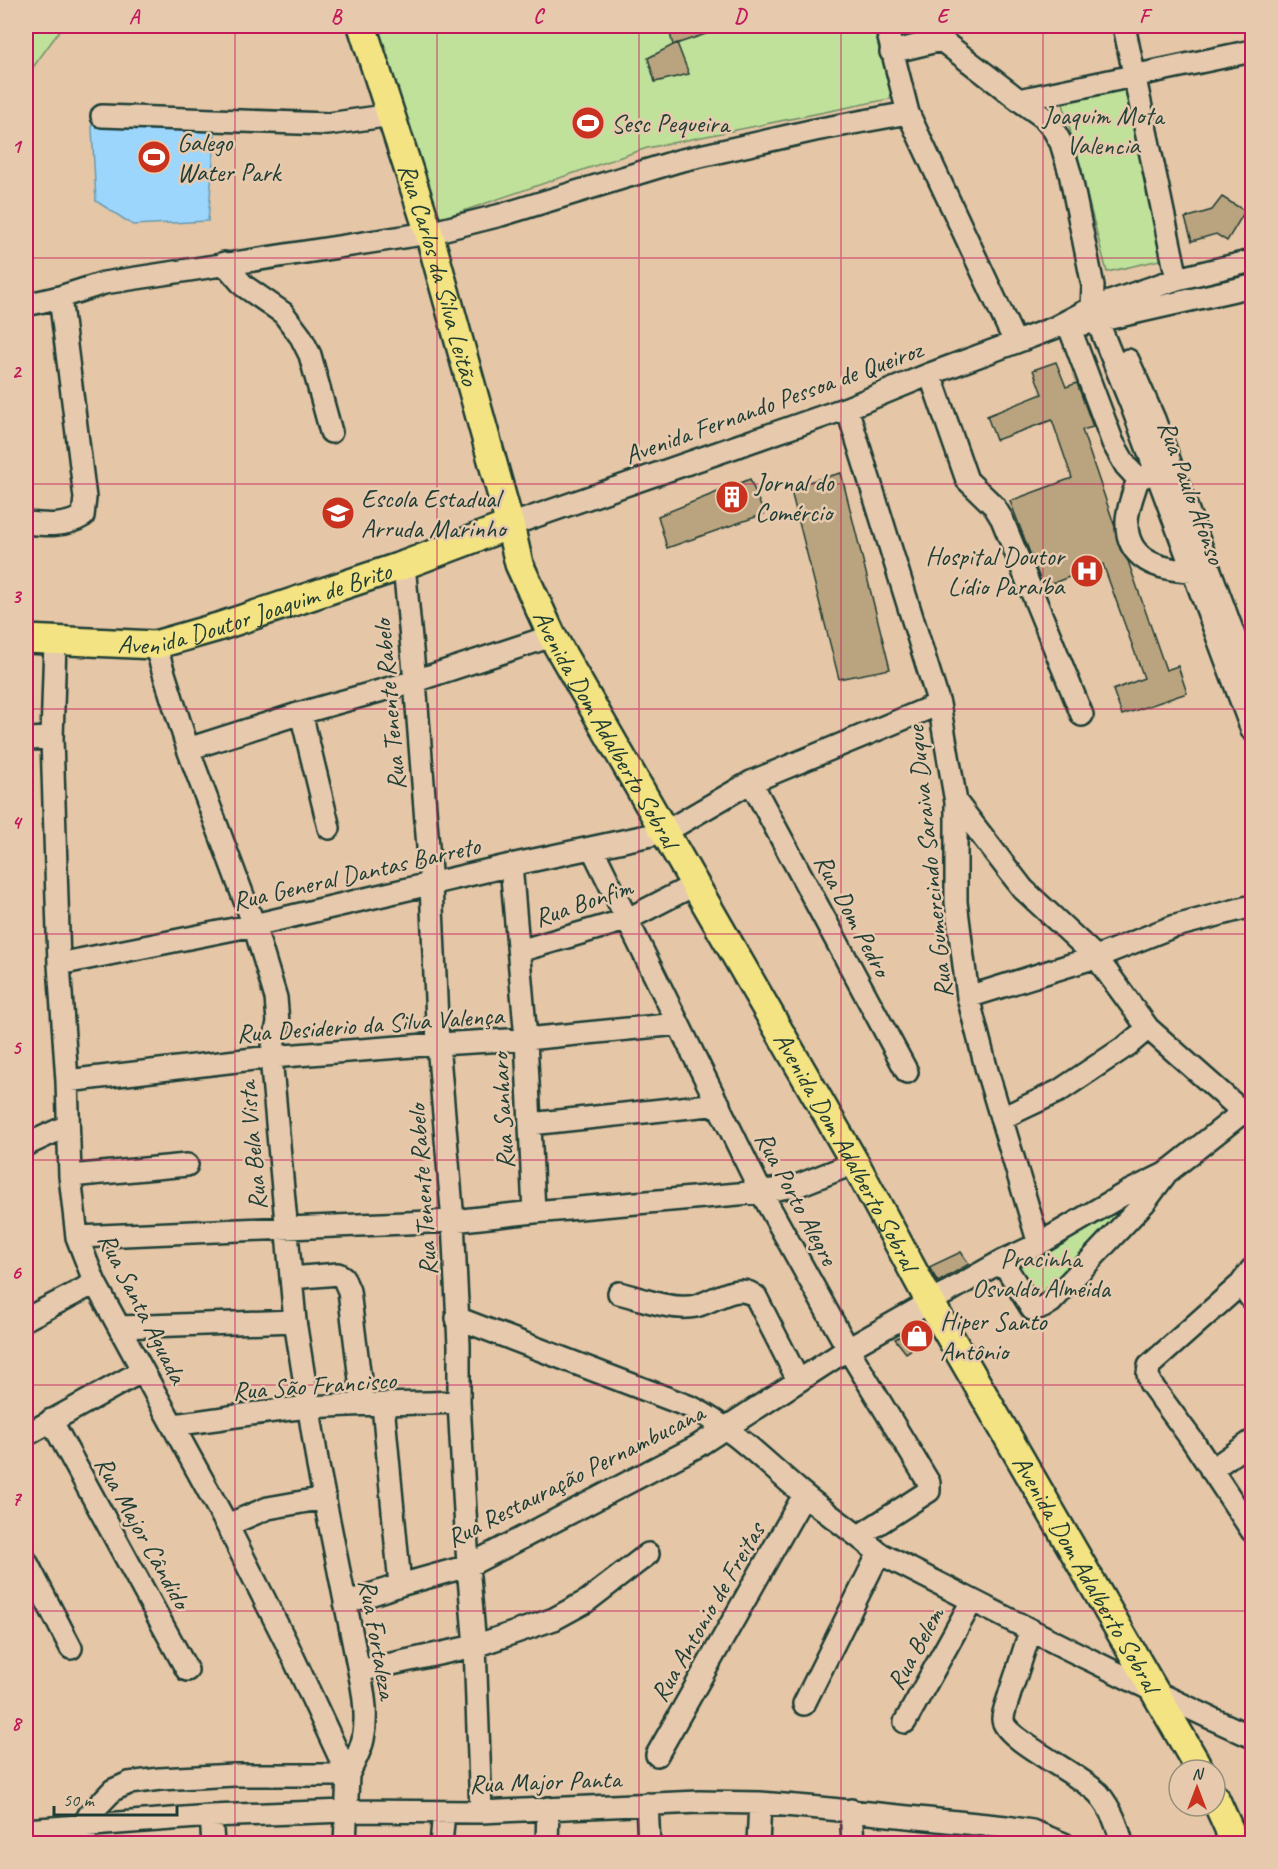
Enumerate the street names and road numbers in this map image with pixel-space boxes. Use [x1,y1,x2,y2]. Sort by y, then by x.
street label: Rua Carlos da Silva Leitão [391,159,487,391]
street label: Avenida Fernando Pessoa de Queiroz [620,332,929,472]
street label: Rua Paulo Afonso [1150,416,1233,570]
street label: Avenida Doutor Joaquim de Brito [117,554,397,662]
street label: Avenida Dom Adalberto Sobral [525,605,688,858]
street label: Rua Tenente Rabelo [365,615,413,792]
street label: Rua Gumercindo Saraiva Duque [899,722,960,1000]
street label: Rua General Dantas Barreto [229,829,485,918]
street label: Rua Dom Pedro [807,848,900,985]
street label: Rua Bonfim [530,870,639,935]
street label: Rua Desiderio da Silva Valença [235,999,506,1050]
street label: Avenida Dom Adalberto Sobral [766,1026,928,1280]
street label: Rua Sanharo [483,1049,522,1170]
street label: Rua Bela Vista [230,1078,275,1212]
street label: Rua Tenente Rabelo [400,1100,445,1277]
street label: Rua Porto Alegre [748,1126,846,1272]
street label: Rua Santa Aguada [90,1227,195,1391]
street label: Rua São Francisco [231,1363,399,1408]
street label: Rua Restauração Pernambucana [441,1395,712,1555]
street label: Avenida Dom Adalberto Sobral [1005,1449,1170,1702]
street label: Rua Major Cândido [87,1450,199,1617]
street label: Rua Antonio de Freitas [643,1515,773,1708]
street label: Rua Fortaleza [351,1577,405,1704]
street label: Rua Belem [879,1599,953,1696]
street label: Rua Major Panta [469,1762,624,1801]

